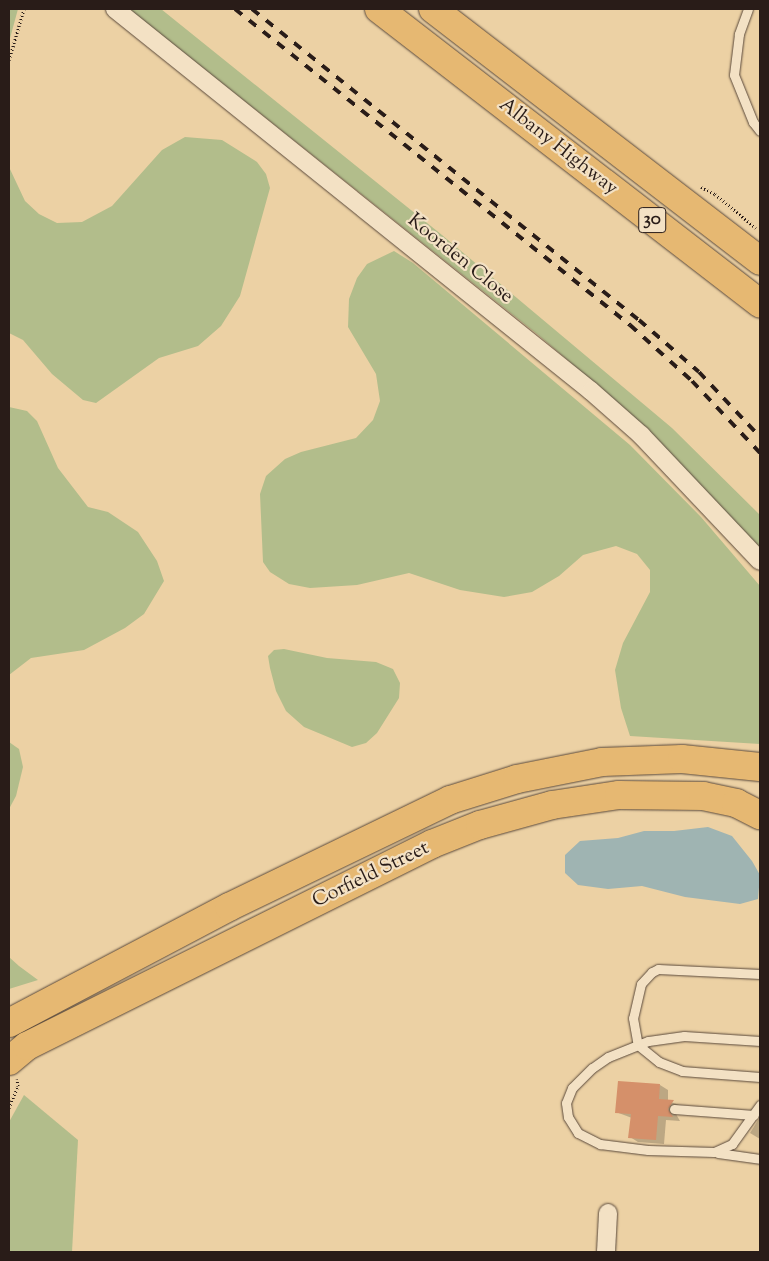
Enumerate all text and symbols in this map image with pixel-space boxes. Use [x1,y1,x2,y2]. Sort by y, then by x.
street label: Albany Highway [494,93,622,201]
road number: 30 [637,204,667,236]
street label: Koorden Close [402,209,518,309]
street label: Corfield Street [309,836,433,914]

